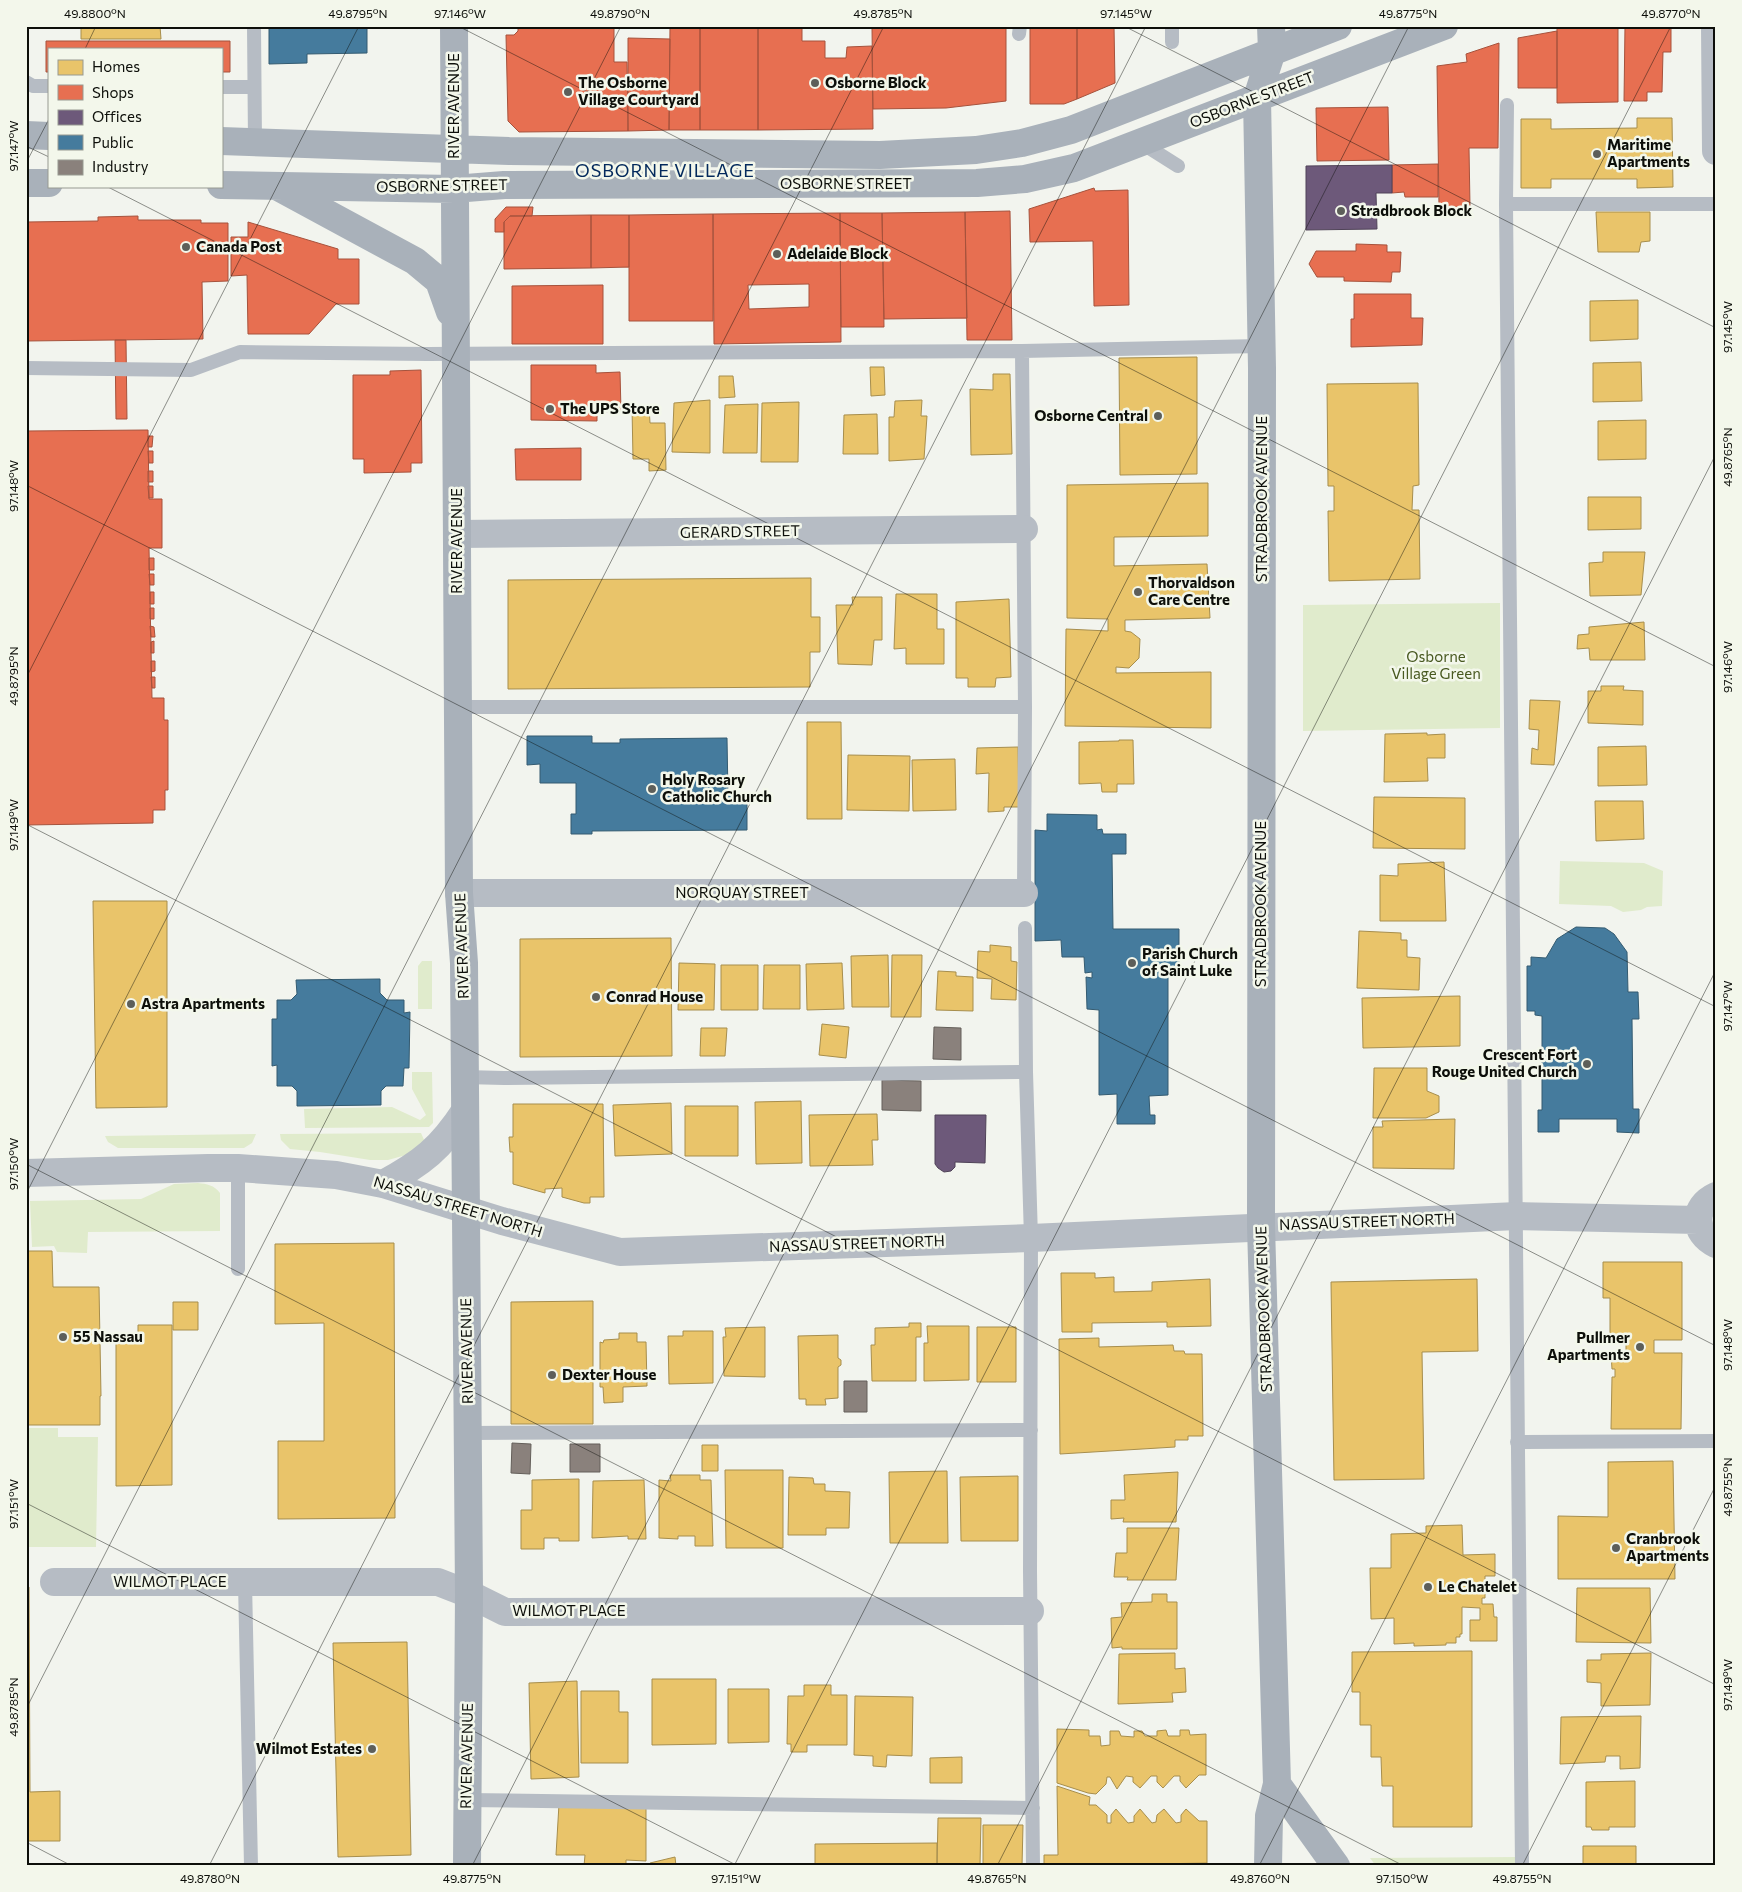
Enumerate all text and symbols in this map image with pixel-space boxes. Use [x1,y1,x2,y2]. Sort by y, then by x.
text: 49.8800°N [64,6,126,20]
text: 49.8795°N [328,6,388,20]
text: 97.146°W [434,6,486,20]
text: 49.8790°N [590,6,650,20]
text: 49.8785°N [853,6,913,20]
text: 97.145°W [1100,6,1152,20]
text: 49.8775°N [1379,6,1437,20]
text: 49.8770°N [1641,6,1701,20]
legend [48,48,222,188]
street label: RIVER AVENUE [444,53,462,159]
text: Homes [92,57,140,75]
street label: OSBORNE STREET [1187,67,1317,131]
place label: The Osborne Village Courtyard [578,73,699,108]
place label: Osborne Block [825,73,927,91]
marker: Osborne Block [809,77,821,89]
text: Shops [92,83,134,101]
marker: The Osborne Village Courtyard [562,86,574,98]
text: Offices [92,107,142,125]
text: 97.147°W [6,120,20,172]
text: Public [92,133,134,151]
place label: Maritime Apartments [1607,135,1690,170]
marker: Maritime Apartments [1591,148,1603,160]
text: Industry [92,157,149,175]
district label: OSBORNE VILLAGE [575,159,755,181]
street label: OSBORNE STREET [780,174,912,192]
street label: OSBORNE STREET [376,175,508,195]
place label: Stradbrook Block [1351,201,1472,219]
marker: Stradbrook Block [1335,205,1347,217]
place label: Canada Post [196,237,282,255]
marker: Canada Post [180,241,192,253]
place label: Adelaide Block [787,244,889,262]
marker: Adelaide Block [771,248,783,260]
text: 97.145°W [1720,301,1734,353]
place label: The UPS Store [560,399,660,417]
marker: The UPS Store [544,403,556,415]
place label: Osborne Central [1034,406,1148,424]
marker: Osborne Central [1152,410,1164,422]
street label: STRADBROOK AVENUE [1252,416,1270,582]
text: 49.8765°N [1720,427,1734,487]
text: 97.148°W [6,460,20,512]
street label: RIVER AVENUE [447,488,465,594]
street label: GERARD STREET [680,521,800,541]
place label: Thorvaldson Care Centre [1148,573,1235,608]
marker: Thorvaldson Care Centre [1132,586,1144,598]
text: 97.146°W [1720,641,1734,693]
text: 49.8795°N [6,646,20,706]
park label: Osborne Village Green [1391,647,1481,682]
place label: Holy Rosary Catholic Church [662,770,772,805]
marker: Holy Rosary Catholic Church [646,783,658,795]
text: 97.149°W [6,799,20,851]
street label: STRADBROOK AVENUE [1251,821,1269,987]
street label: NORQUAY STREET [675,883,809,901]
street label: RIVER AVENUE [450,893,472,999]
place label: Parish Church of Saint Luke [1142,944,1238,979]
marker: Parish Church of Saint Luke [1126,957,1138,969]
text: 97.147°W [1720,980,1734,1032]
place label: Conrad House [606,987,703,1005]
marker: Conrad House [590,991,602,1003]
place label: Astra Apartments [141,994,265,1012]
marker: Astra Apartments [125,998,137,1010]
place label: Crescent Fort Rouge United Church [1432,1045,1577,1080]
marker: Crescent Fort Rouge United Church [1581,1058,1593,1070]
text: 97.150°W [6,1138,20,1190]
street label: NASSAU STREET NORTH [372,1172,545,1240]
street label: NASSAU STREET NORTH [1279,1209,1455,1233]
street label: STRADBROOK AVENUE [1251,1226,1275,1392]
street label: NASSAU STREET NORTH [769,1231,945,1255]
street label: RIVER AVENUE [456,1298,476,1404]
text: 97.148°W [1720,1319,1734,1371]
place label: 55 Nassau [73,1327,143,1345]
place label: Pullmer Apartments [1547,1328,1630,1363]
marker: 55 Nassau [57,1331,69,1343]
marker: Pullmer Apartments [1634,1341,1646,1353]
place label: Dexter House [562,1365,656,1383]
marker: Dexter House [546,1369,558,1381]
text: 49.8755°N [1720,1458,1734,1516]
text: 97.151°W [6,1479,20,1529]
place label: Cranbrook Apartments [1626,1529,1709,1564]
marker: Cranbrook Apartments [1610,1542,1622,1554]
street label: WILMOT PLACE [113,1572,227,1590]
place label: Le Chatelet [1438,1577,1517,1595]
marker: Le Chatelet [1422,1581,1434,1593]
street label: WILMOT PLACE [512,1601,626,1619]
text: 97.149°W [1720,1659,1734,1711]
text: 49.8785°N [6,1677,20,1737]
street label: RIVER AVENUE [456,1703,476,1809]
place label: Wilmot Estates [256,1739,362,1757]
marker: Wilmot Estates [366,1743,378,1755]
text: 49.8780°N [180,1871,240,1885]
text: 49.8775°N [443,1871,501,1885]
text: 97.151°W [711,1871,761,1885]
text: 49.8765°N [967,1871,1027,1885]
text: 49.8760°N [1230,1871,1290,1885]
text: 97.150°W [1376,1871,1428,1885]
text: 49.8755°N [1493,1871,1551,1885]

